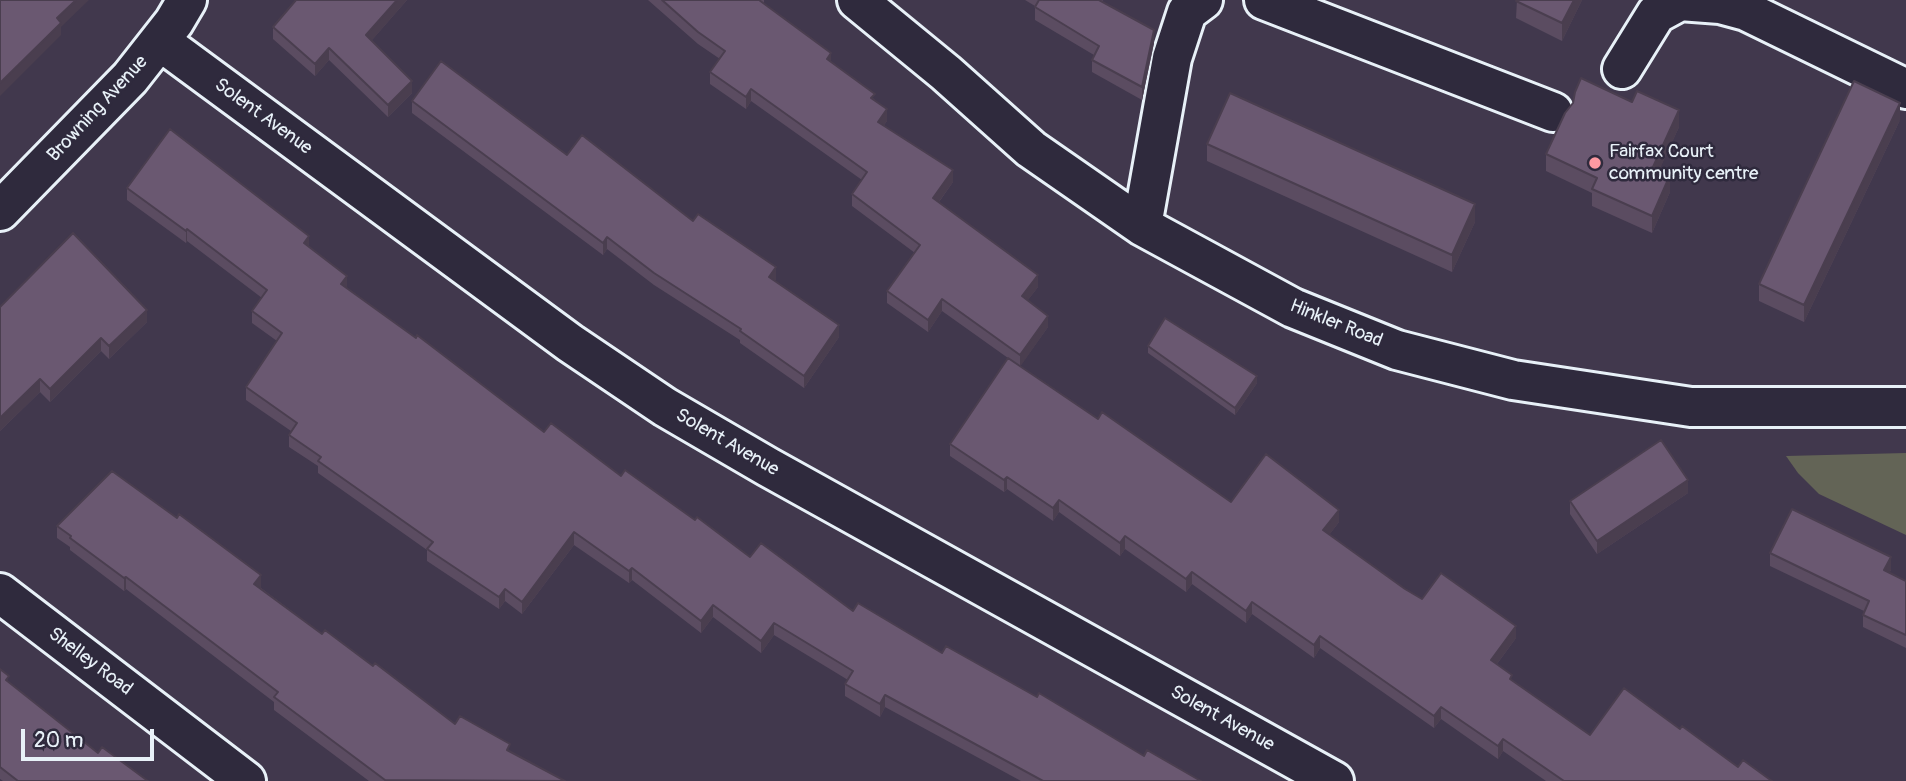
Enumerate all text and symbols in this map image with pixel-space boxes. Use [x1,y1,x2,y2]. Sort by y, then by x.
street label: Browning Avenue [43,51,153,167]
street label: Solent Avenue [210,74,316,160]
place label: Fairfax Court community centre [1609,141,1758,185]
marker: Fairfax Court community centre [1587,155,1603,171]
street label: Hinkler Road [1286,295,1386,353]
street label: Solent Avenue [671,404,783,482]
street label: Shelley Road [43,623,137,701]
street label: Solent Avenue [1166,681,1278,757]
scale bar [24,714,158,758]
text: 20 m [34,727,83,754]

